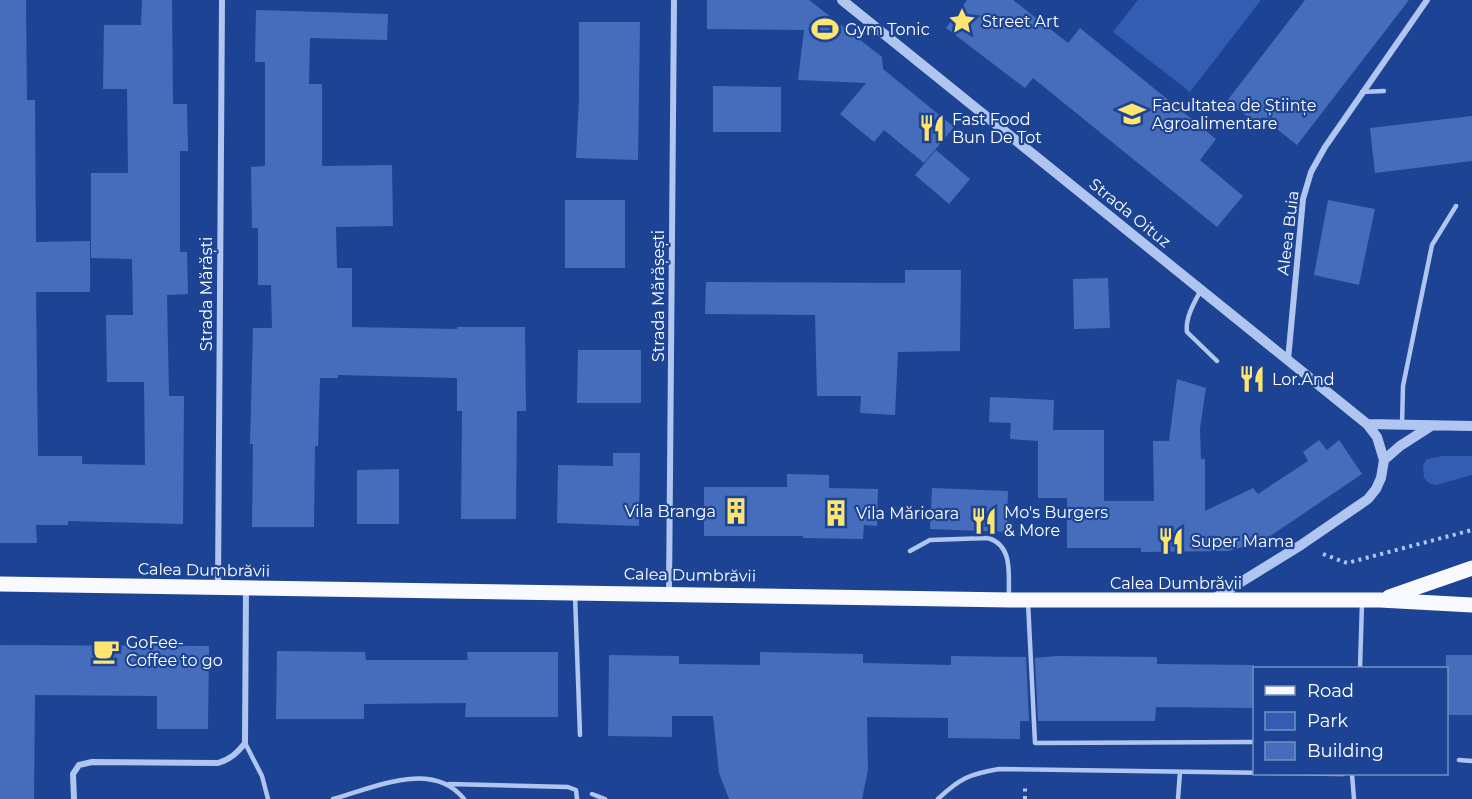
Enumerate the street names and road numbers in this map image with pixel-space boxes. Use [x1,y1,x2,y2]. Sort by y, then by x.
street label: Strada Oituz [1086,174,1174,252]
street label: Aleea Buia [1273,190,1303,276]
street label: Strada Mărășești [649,230,669,362]
street label: Strada Mărăști [197,237,217,351]
street label: Calea Dumbrăvii [138,559,270,581]
street label: Calea Dumbrăvii [624,564,756,586]
street label: Calea Dumbrăvii [1110,574,1242,593]

